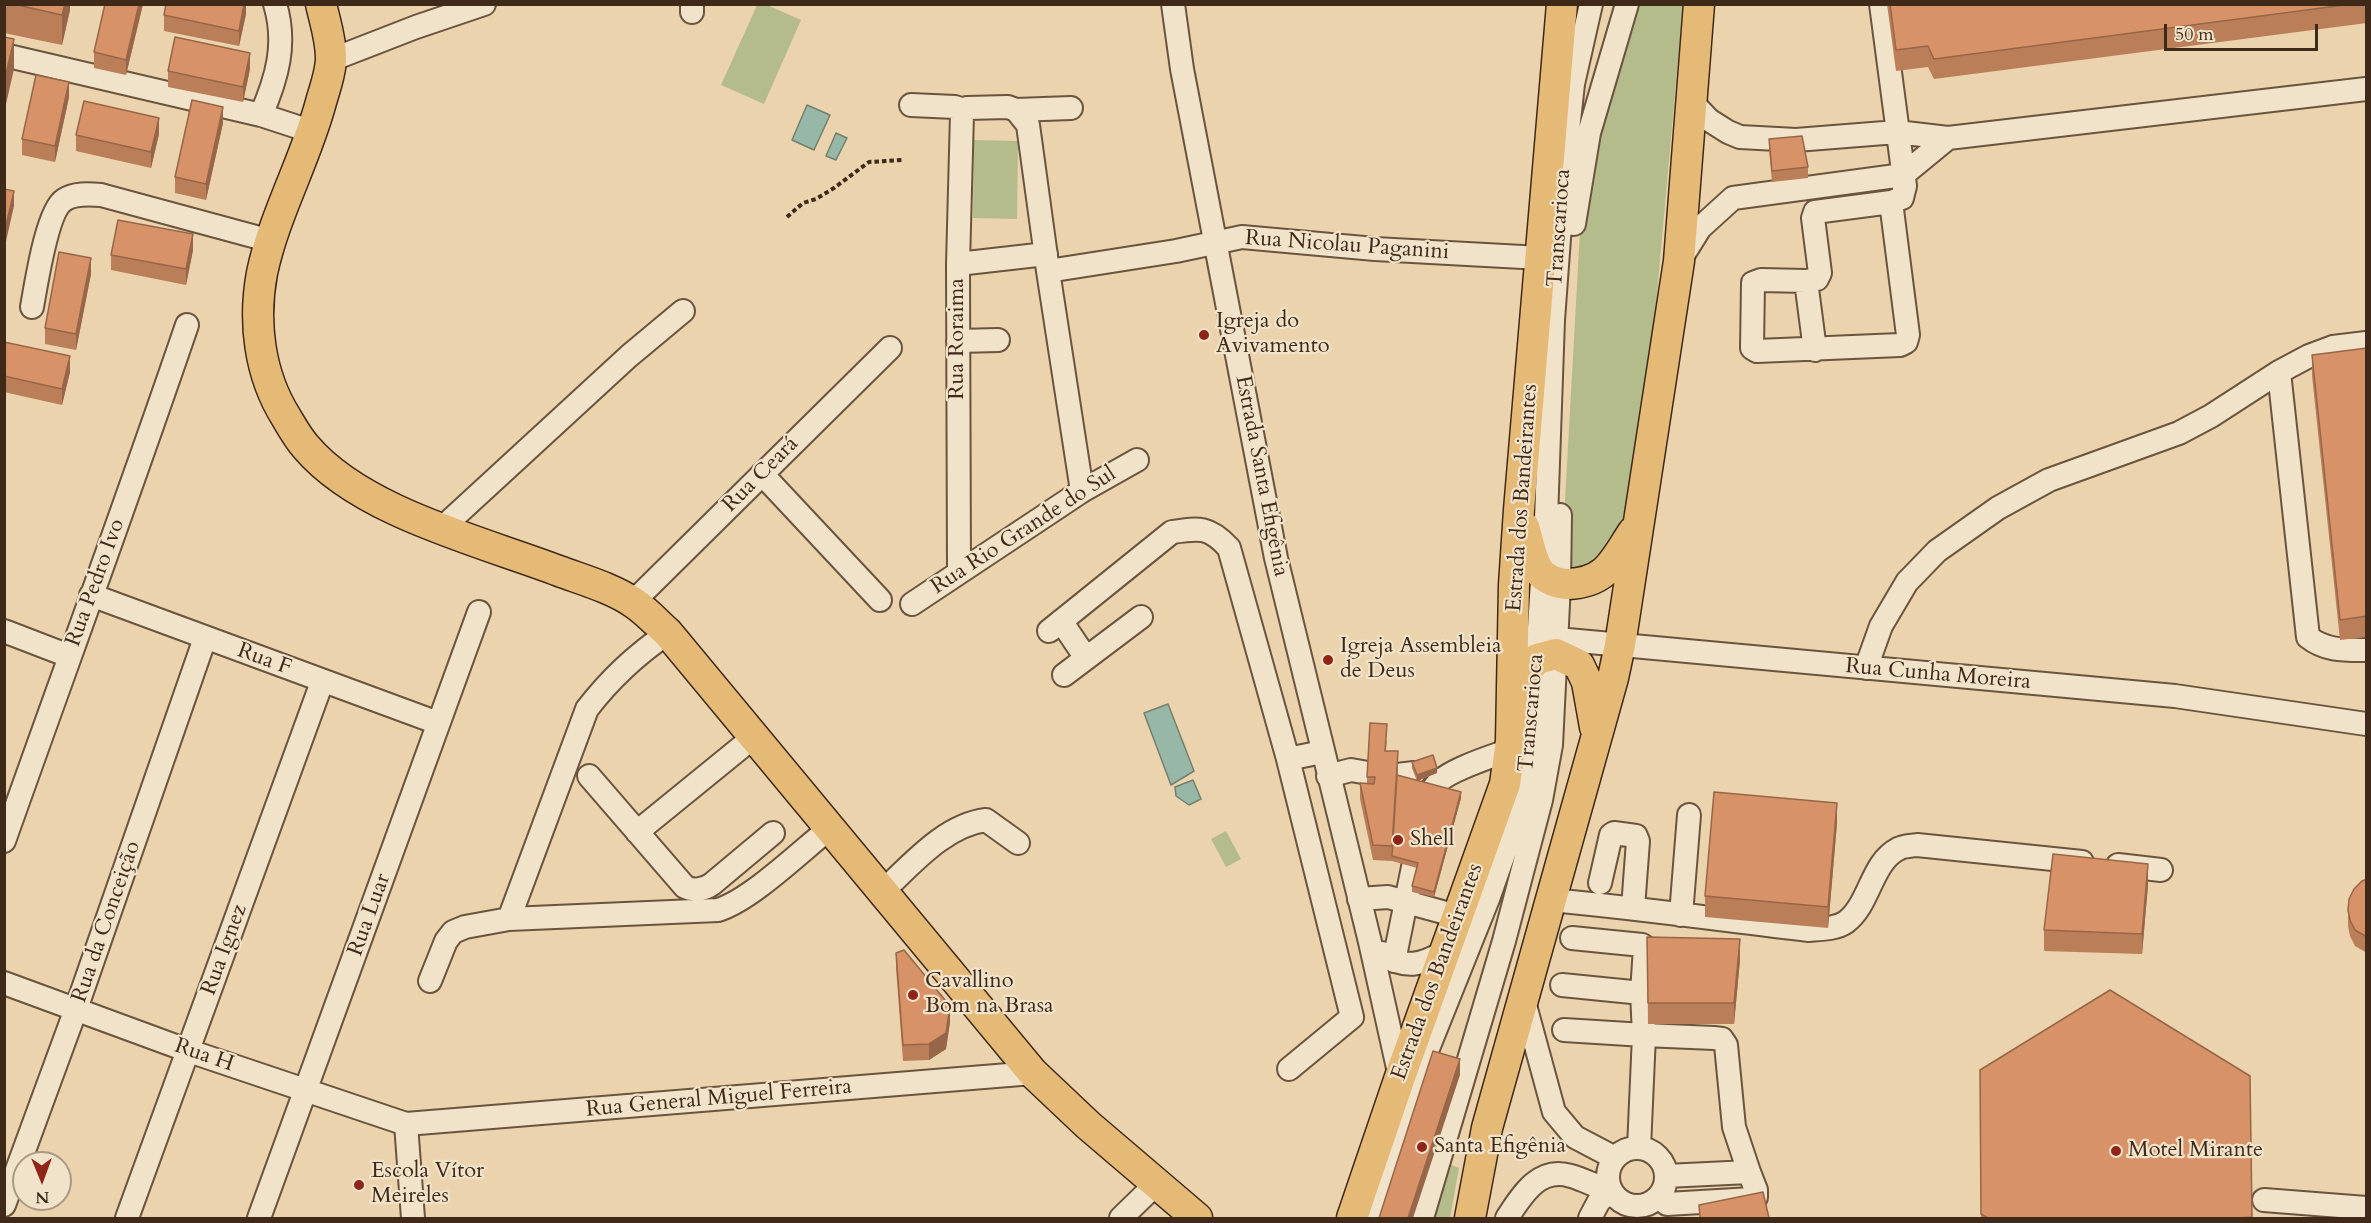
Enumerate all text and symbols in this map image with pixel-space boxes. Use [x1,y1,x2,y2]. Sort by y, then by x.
scale bar [2167,12,2322,50]
text: 50 m [2175,22,2214,47]
street label: Transcarioca [1543,168,1577,288]
street label: Rua Nicolau Paganini [1244,226,1450,266]
street label: Rua Roraima [945,278,971,400]
place label: Igreja do Avivamento [1216,309,1330,360]
marker: Igreja do Avivamento [1197,328,1211,342]
street label: Estrada Santa Efigênia [1229,373,1293,579]
street label: Estrada dos Bandeirantes [1502,383,1544,613]
street label: Rua Ceará [718,432,804,518]
street label: Rua Rio Grande do Sul [927,461,1121,601]
street label: Rua Pedro Ivo [61,516,131,650]
place label: Igreja Assembleia de Deus [1340,634,1502,686]
street label: Rua F [234,638,294,682]
marker: Igreja Assembleia de Deus [1321,653,1335,667]
street label: Transcarioca [1514,653,1550,773]
street label: Rua Cunha Moreira [1844,654,2032,696]
place label: Shell [1410,827,1454,853]
marker: Shell [1391,833,1405,847]
street label: Rua da Conceição [67,838,147,1006]
street label: Estrada dos Bandeirantes [1387,860,1489,1084]
street label: Rua Luar [343,870,397,960]
street label: Rua Ignez [196,901,254,999]
place label: Cavallino Bom na Brasa [925,969,1054,1020]
marker: Cavallino Bom na Brasa [906,988,920,1002]
street label: Rua H [171,1034,237,1078]
street label: Rua General Miguel Ferreira [585,1074,853,1124]
place label: Santa Efigênia [1434,1134,1566,1160]
place label: Motel Mirante [2128,1138,2263,1164]
marker: Santa Efigênia [1415,1140,1429,1154]
marker: Motel Mirante [2109,1144,2123,1158]
north arrow [12,1151,72,1211]
place label: Escola Vítor Meireles [371,1159,484,1210]
marker: Escola Vítor Meireles [352,1178,366,1192]
text: N [35,1186,49,1208]

